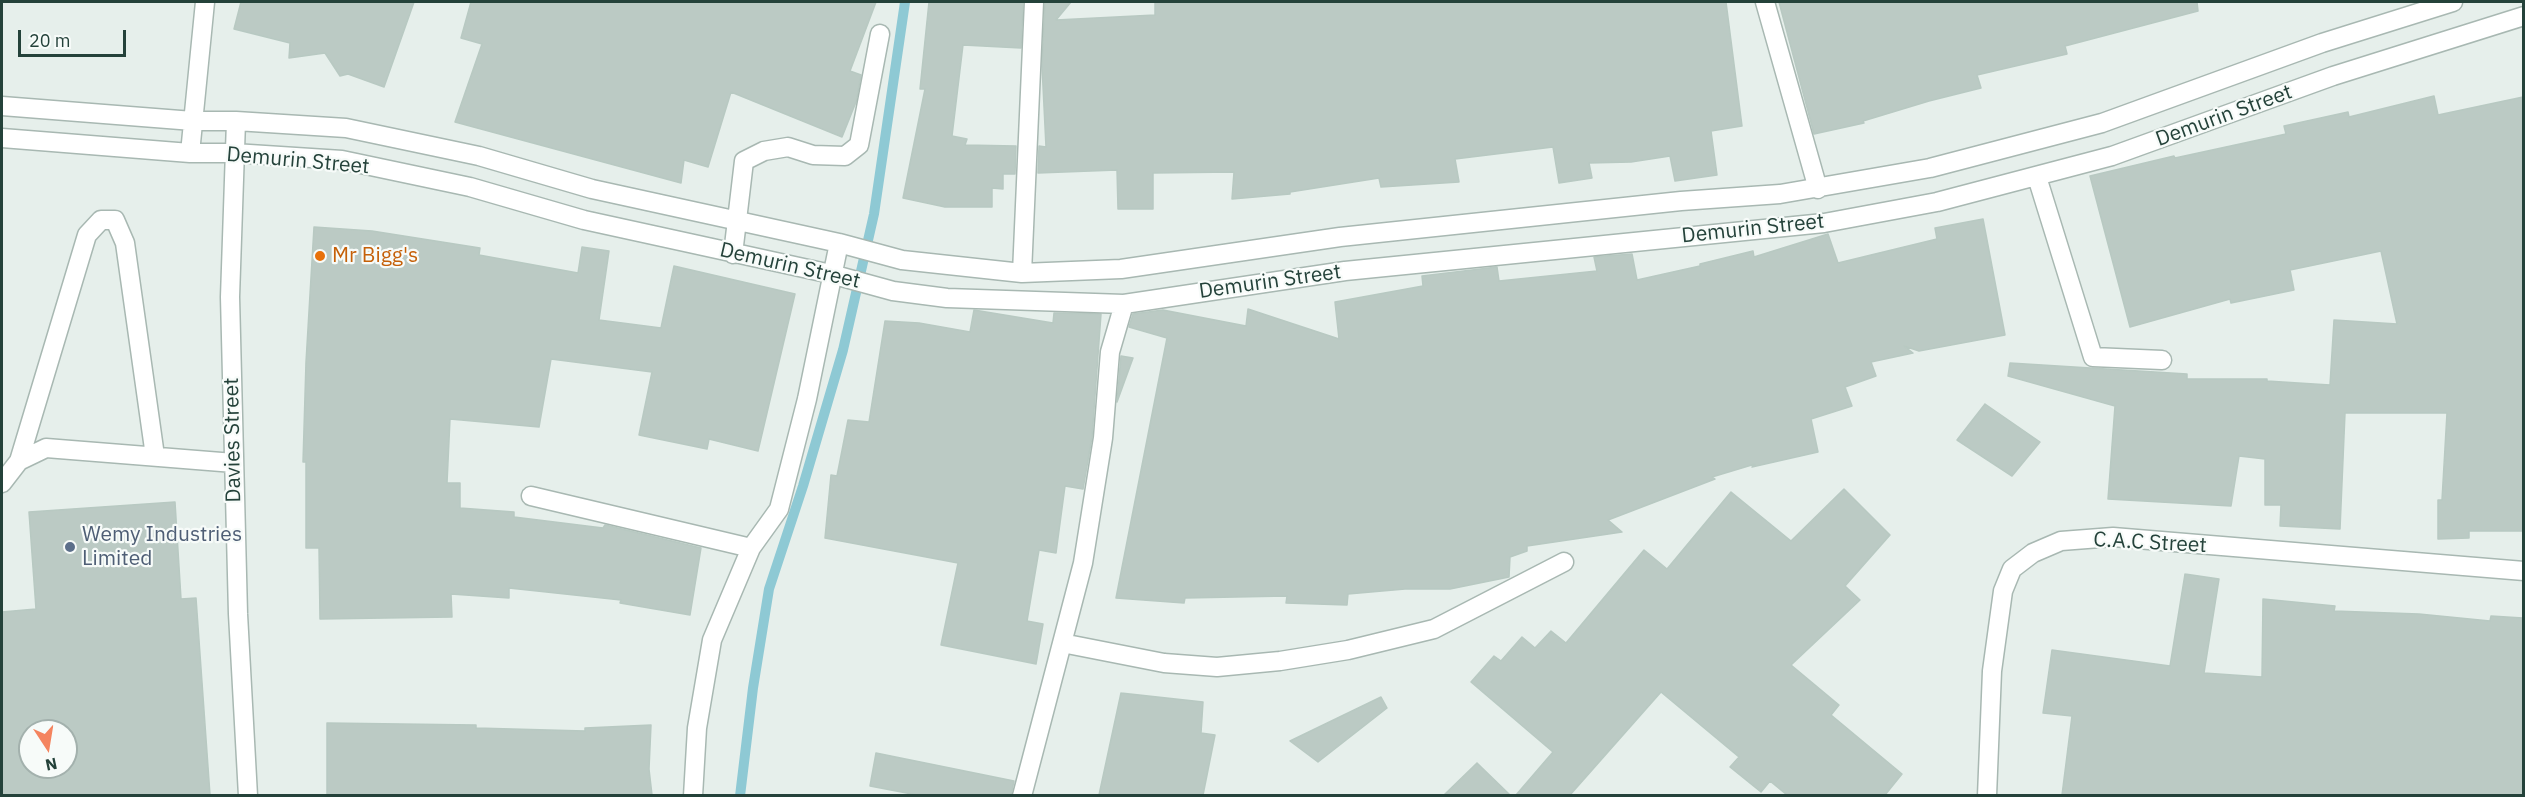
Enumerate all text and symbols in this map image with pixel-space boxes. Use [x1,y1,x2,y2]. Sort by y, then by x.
scale bar [21,18,129,56]
text: 20 m [29,29,71,52]
street label: Demurin Street [2152,80,2296,152]
street label: Demurin Street [226,142,370,180]
street label: Demurin Street [1680,209,1826,249]
street label: Demurin Street [717,238,863,294]
place label: Mr Bigg's [332,243,418,269]
marker: Mr Bigg's [313,249,327,263]
street label: Demurin Street [1197,260,1343,304]
street label: Davies Street [219,377,247,503]
place label: Wemy Industries Limited [82,522,242,572]
street label: C.A.C Street [2093,527,2207,559]
marker: Wemy Industries Limited [63,540,77,554]
north arrow [18,719,78,779]
text: N [44,754,59,776]

